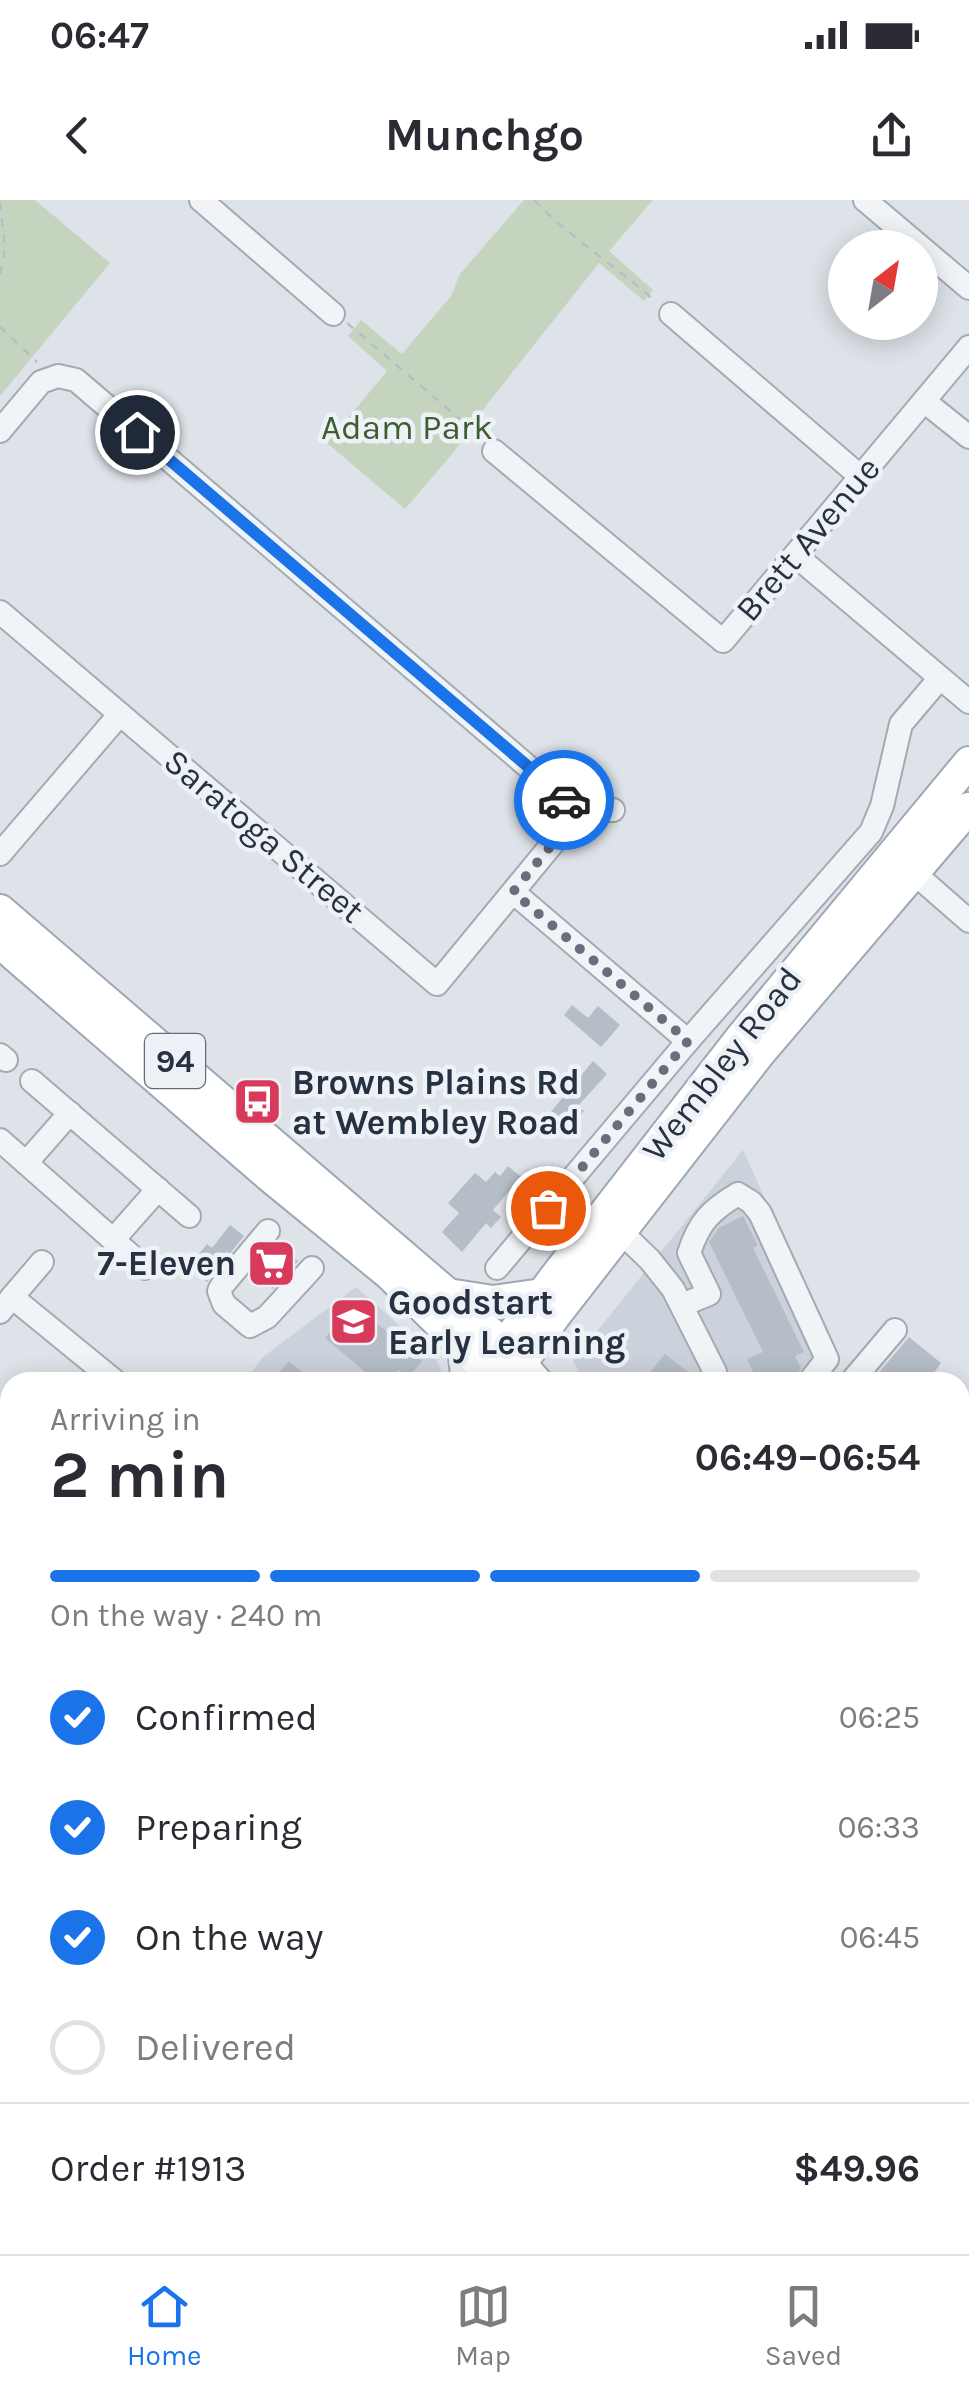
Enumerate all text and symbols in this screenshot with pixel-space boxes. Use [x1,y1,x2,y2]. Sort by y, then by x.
text: 06:47 [50,13,149,58]
icon: back [50,108,105,163]
icon: share [864,108,919,163]
text: Munchgo [385,109,584,161]
north arrow [828,230,938,340]
map controls [828,230,938,340]
pin [95,390,180,475]
icon: home [110,405,165,460]
park label: Adam Park [321,407,493,448]
street label: Brett Avenue [727,448,889,630]
street label: Saratoga Street [156,741,372,931]
courier [514,750,614,850]
icon: car [537,773,592,828]
street label: Wembley Road [634,959,810,1169]
road number: 94 [145,1034,205,1088]
place label: Browns Plains Rd at Wembley Road [292,1062,580,1144]
bus stop icon: Browns Plains Rd at Wembley Road [231,1076,283,1128]
pin [506,1166,591,1251]
icon: bag [521,1181,576,1236]
supermarket icon: 7-Eleven [245,1237,297,1289]
place label: 7-Eleven [97,1243,236,1284]
place label: Goodstart Early Learning [388,1282,625,1364]
school or university icon: Goodstart Early Learning [327,1296,379,1348]
text: Arriving in [50,1401,201,1438]
text: 06:49–06:54 [695,1435,920,1480]
text: 2 min [50,1437,229,1513]
text: On the way · 240 m [50,1597,323,1634]
icon: check [50,1690,105,1745]
text: Confirmed [135,1695,318,1740]
text: 06:25 [839,1699,920,1736]
icon: check [50,1800,105,1855]
text: Preparing [135,1805,302,1850]
text: 06:33 [838,1809,920,1846]
icon: check [50,1910,105,1965]
text: On the way [135,1915,323,1960]
text: 06:45 [839,1919,920,1956]
text: Delivered [135,2025,296,2070]
text: Order #1913 [50,2146,246,2191]
text: $49.96 [794,2146,920,2191]
tab: Home [127,2279,202,2372]
tab: Map [455,2279,511,2372]
tab: Saved [765,2279,842,2372]

